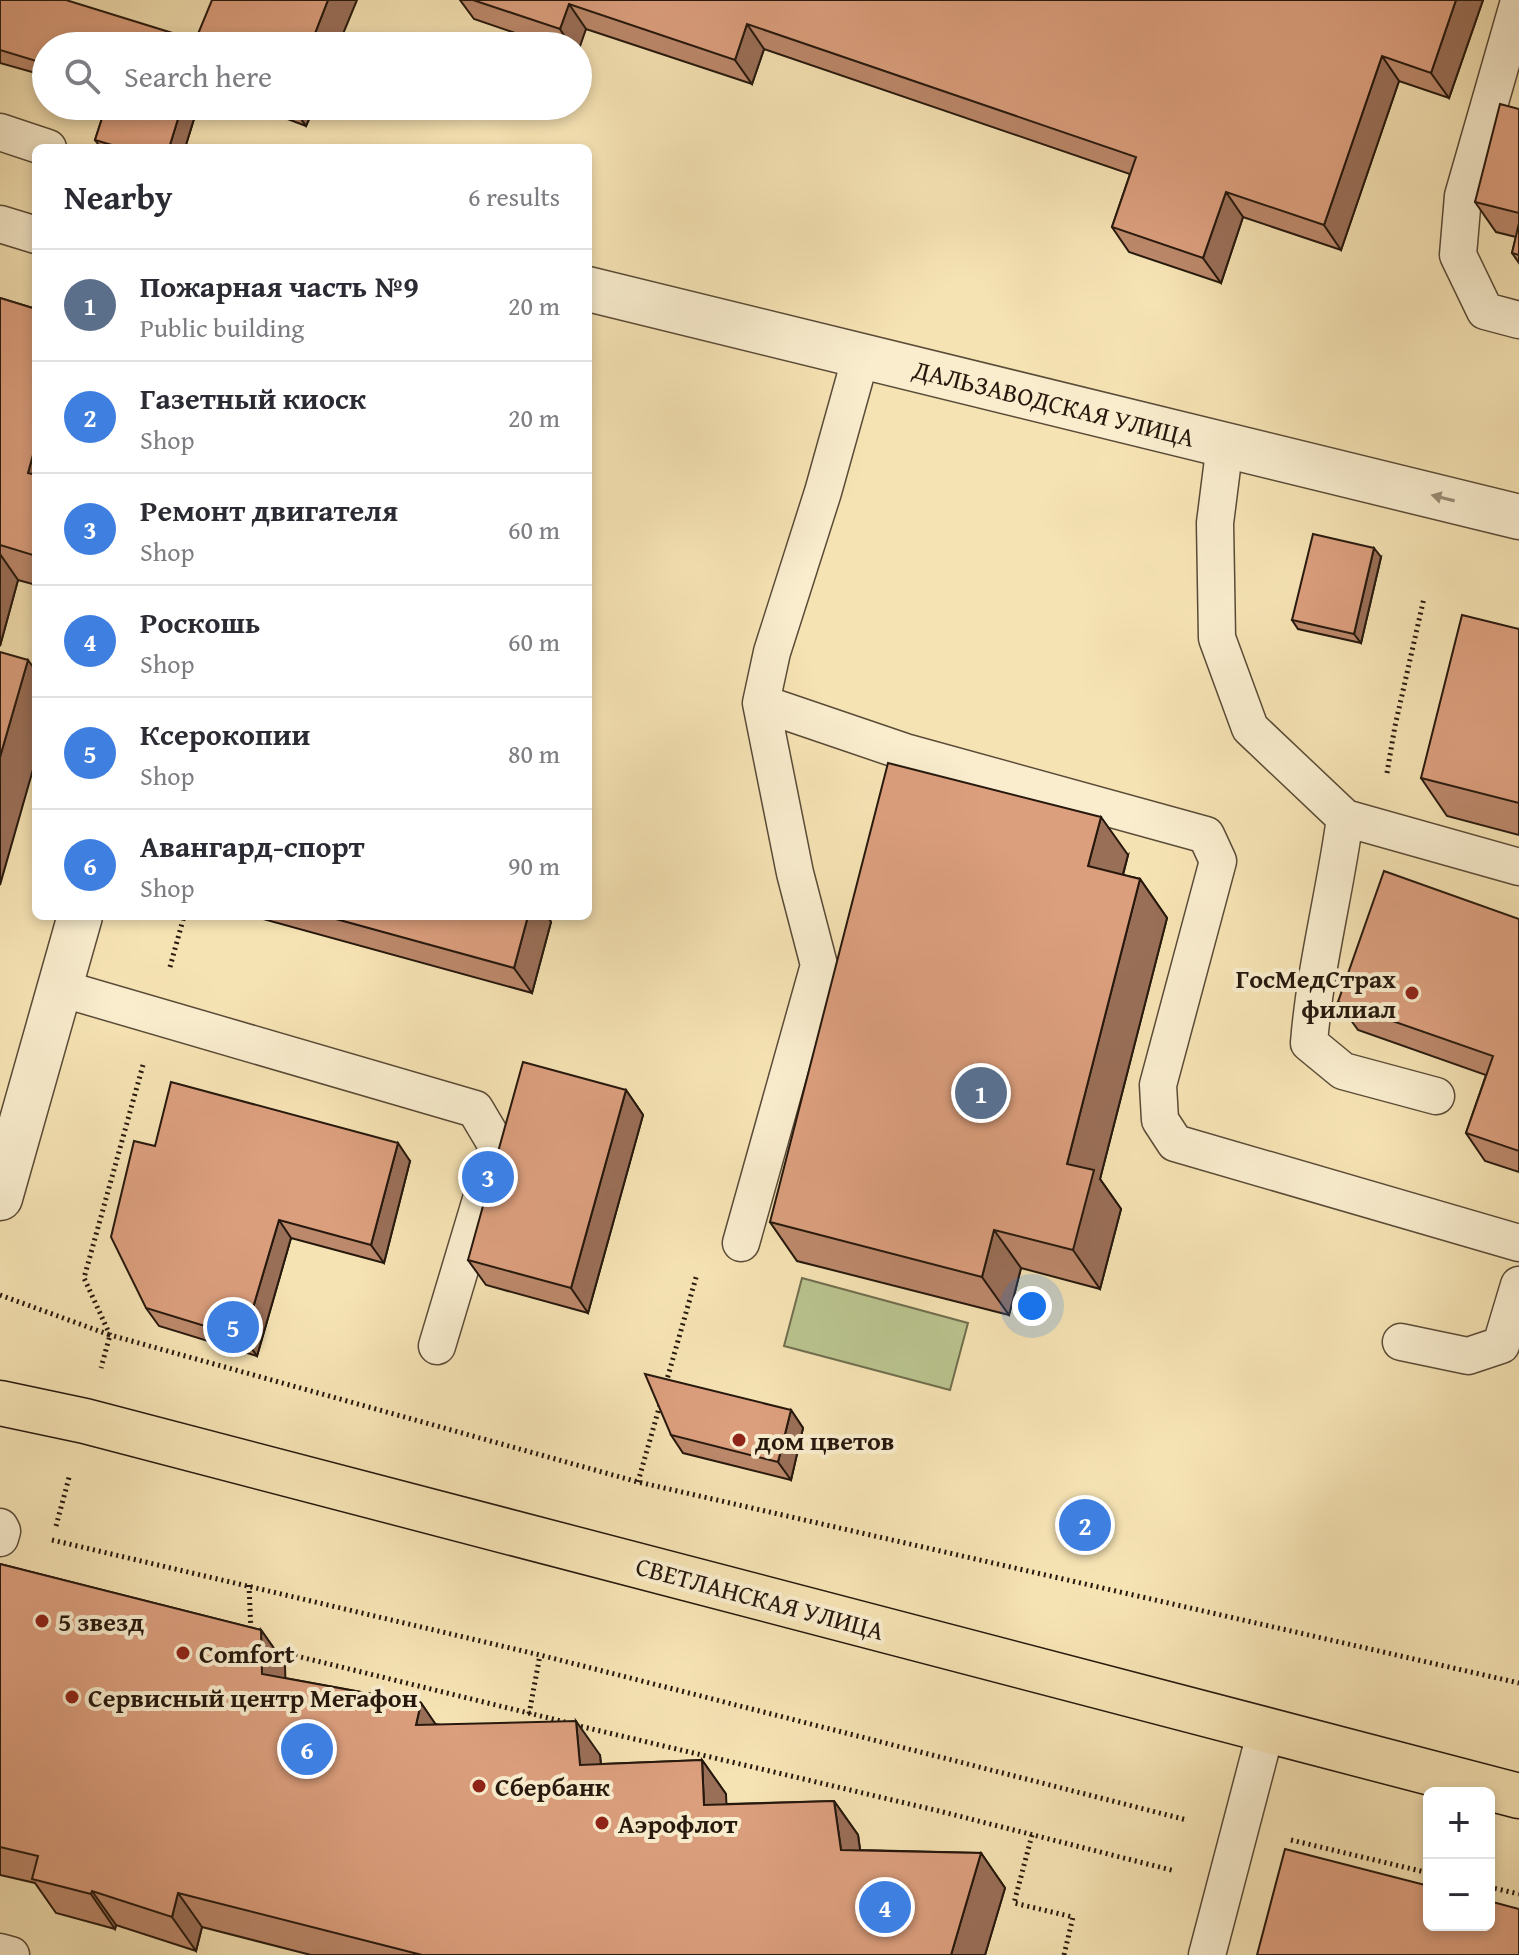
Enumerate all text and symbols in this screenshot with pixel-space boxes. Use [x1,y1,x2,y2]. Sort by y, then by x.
search box [32,32,592,120]
icon: search [60,54,104,98]
text: Search here [124,54,272,98]
text: Nearby [64,172,173,221]
text: 6 results [468,177,560,216]
text: Пожарная часть №9 [140,264,419,308]
text: 1 [83,286,97,325]
text: 20 m [508,286,560,325]
text: Public building [140,308,304,347]
street label: ДАЛЬЗАВОДСКАЯ УЛИЦА [908,349,1199,457]
text: Газетный киоск [140,376,366,420]
text: 2 [83,398,97,437]
text: 20 m [508,398,560,437]
text: Shop [140,420,195,459]
text: Ремонт двигателя [140,488,398,532]
one-way arrow [1431,492,1456,504]
text: 3 [83,510,97,549]
text: 60 m [508,510,560,549]
text: Shop [140,532,195,571]
text: Роскошь [140,600,260,644]
text: 4 [83,622,97,661]
text: 60 m [508,622,560,661]
text: Shop [140,644,195,683]
text: Ксерокопии [140,712,310,756]
text: 5 [83,734,97,773]
text: 80 m [508,734,560,773]
text: Shop [140,756,195,795]
text: Авангард-спорт [140,824,365,868]
text: 6 [83,846,97,885]
text: 90 m [508,846,560,885]
text: Shop [140,868,195,907]
place label: ГосМедСтрах филиал [1236,959,1396,1028]
marker: ГосМедСтрах филиал [1403,984,1421,1002]
pin: 1 [955,1063,1007,1123]
pin: 3 [462,1147,514,1207]
your location [1012,1286,1052,1326]
pin: 5 [207,1297,259,1357]
place label: дом цветов [755,1421,894,1460]
marker: дом цветов [730,1431,748,1449]
pin: 2 [1059,1495,1111,1555]
street label: СВЕТЛАНСКАЯ УЛИЦА [632,1546,889,1650]
place label: 5 звезд [58,1602,144,1641]
marker: 5 звезд [33,1612,51,1630]
place label: Comfort [199,1634,295,1673]
marker: Comfort [174,1644,192,1662]
place label: Сервисный центр Мегафон [88,1678,418,1717]
marker: Сервисный центр Мегафон [63,1688,81,1706]
pin: 6 [281,1719,333,1779]
place label: Сбербанк [495,1767,610,1806]
marker: Сбербанк [470,1777,488,1795]
map controls [1423,1787,1495,1931]
button: + [1423,1787,1495,1859]
place label: Аэрофлот [618,1804,737,1843]
marker: Аэрофлот [593,1814,611,1832]
button: − [1423,1859,1495,1931]
pin: 4 [859,1877,911,1937]

